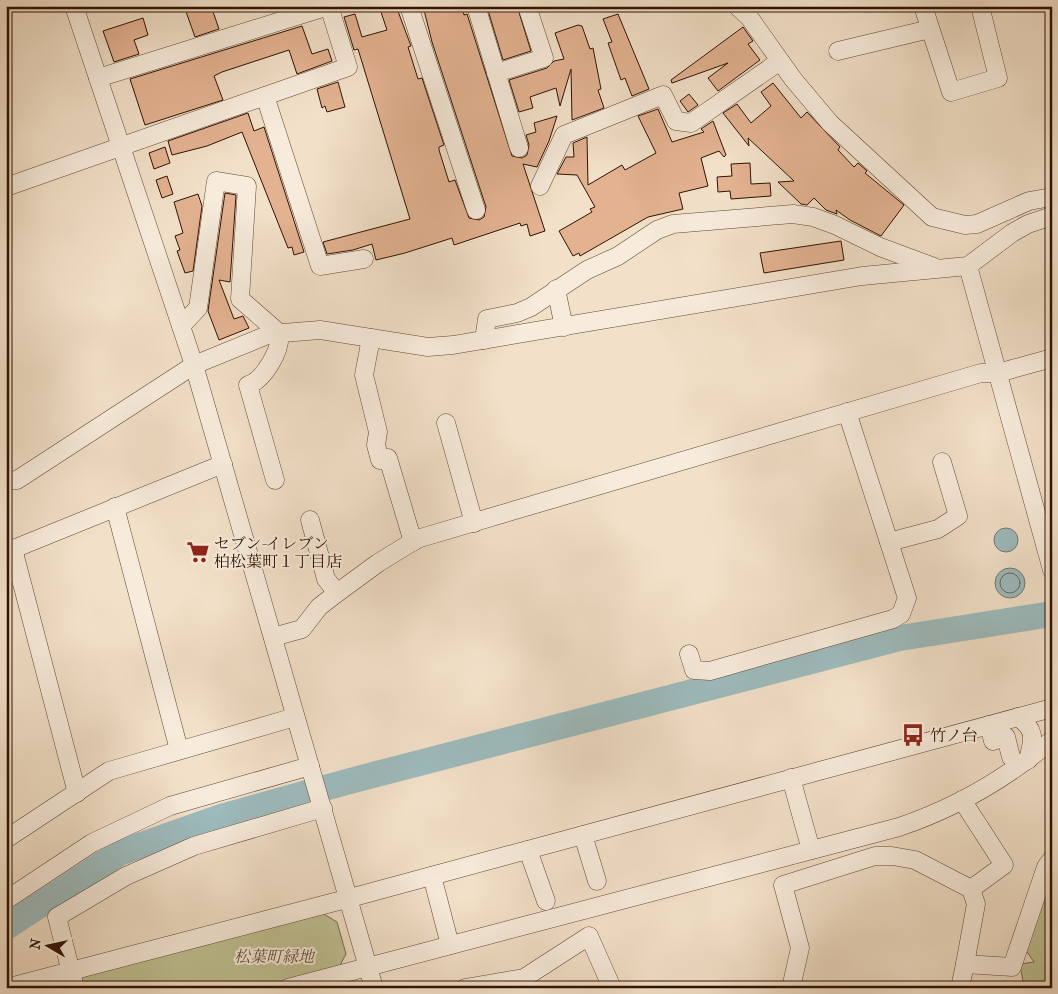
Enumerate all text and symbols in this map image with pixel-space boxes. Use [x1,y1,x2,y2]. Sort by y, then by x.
place label: セブン-イレブン 柏松葉町１丁目店 [214,534,342,571]
supermarket icon: セブン-イレブン 柏松葉町１丁目店 [185,539,211,565]
bus stop icon: 竹ノ台 [900,722,926,748]
place label: 竹ノ台 [930,726,978,745]
north arrow [22,922,72,972]
text: N [26,937,45,951]
park label: 松葉町緑地 [234,947,316,966]

